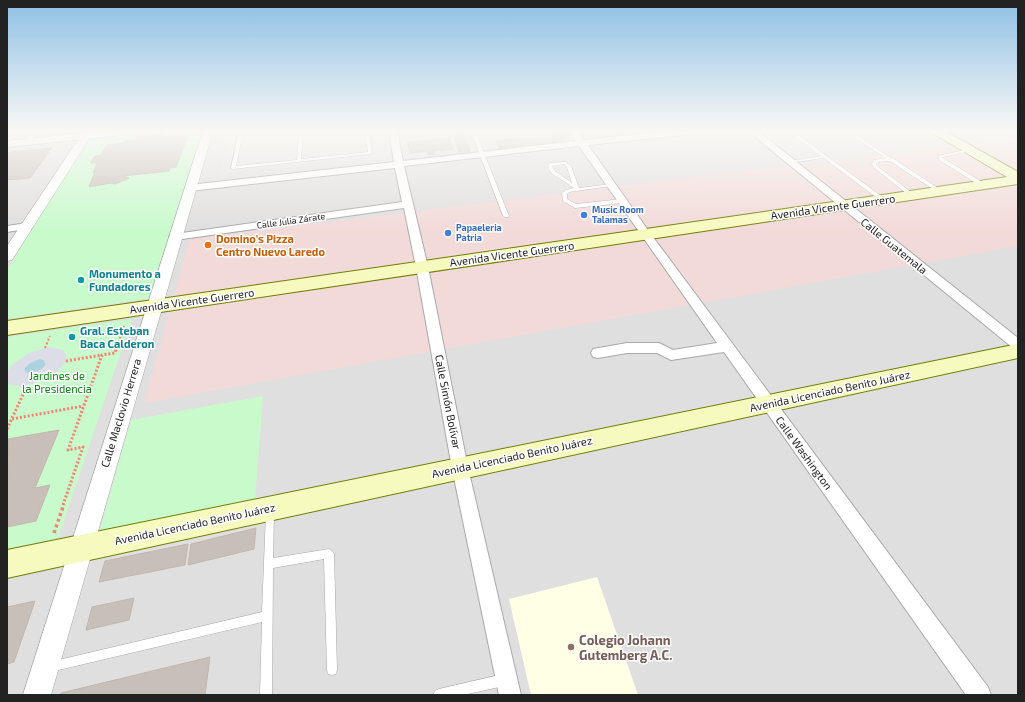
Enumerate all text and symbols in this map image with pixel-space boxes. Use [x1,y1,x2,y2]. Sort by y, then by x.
street label: Avenida Vicente Guerrero [770,191,896,222]
place label: Music Room Talamas [592,204,644,225]
street label: Calle Julia Zárate [256,210,326,231]
marker: Music Room Talamas [579,210,589,220]
street label: Calle Guatemala [859,215,930,276]
place label: Papaeleria Patria [456,222,502,243]
marker: Papaeleria Patria [443,228,453,238]
place label: Domino's Pizza Centro Nuevo Laredo [216,232,325,258]
street label: Avenida Vicente Guerrero [449,238,575,269]
marker: Domino's Pizza Centro Nuevo Laredo [203,240,213,250]
place label: Monumento a Fundadores [89,267,161,293]
marker: Monumento a Fundadores [76,275,86,285]
street label: Avenida Vicente Guerrero [129,285,255,316]
place label: Gral. Esteban Baca Calderon [80,324,154,350]
marker: Gral. Esteban Baca Calderon [67,332,77,342]
street label: Calle Simón Bolívar [433,353,464,451]
street label: Calle Maclovio Herrera [98,357,143,469]
street label: Avenida Licenciado Benito Juárez [748,367,912,414]
park label: Jardines de la Presidencia [22,369,92,395]
street label: Calle Washington [773,414,835,492]
street label: Avenida Licenciado Benito Juárez [430,433,594,480]
street label: Avenida Licenciado Benito Juárez [113,500,277,547]
place label: Colegio Johann Gutemberg A.C. [579,632,672,663]
marker: Colegio Johann Gutemberg A.C. [566,642,576,652]

